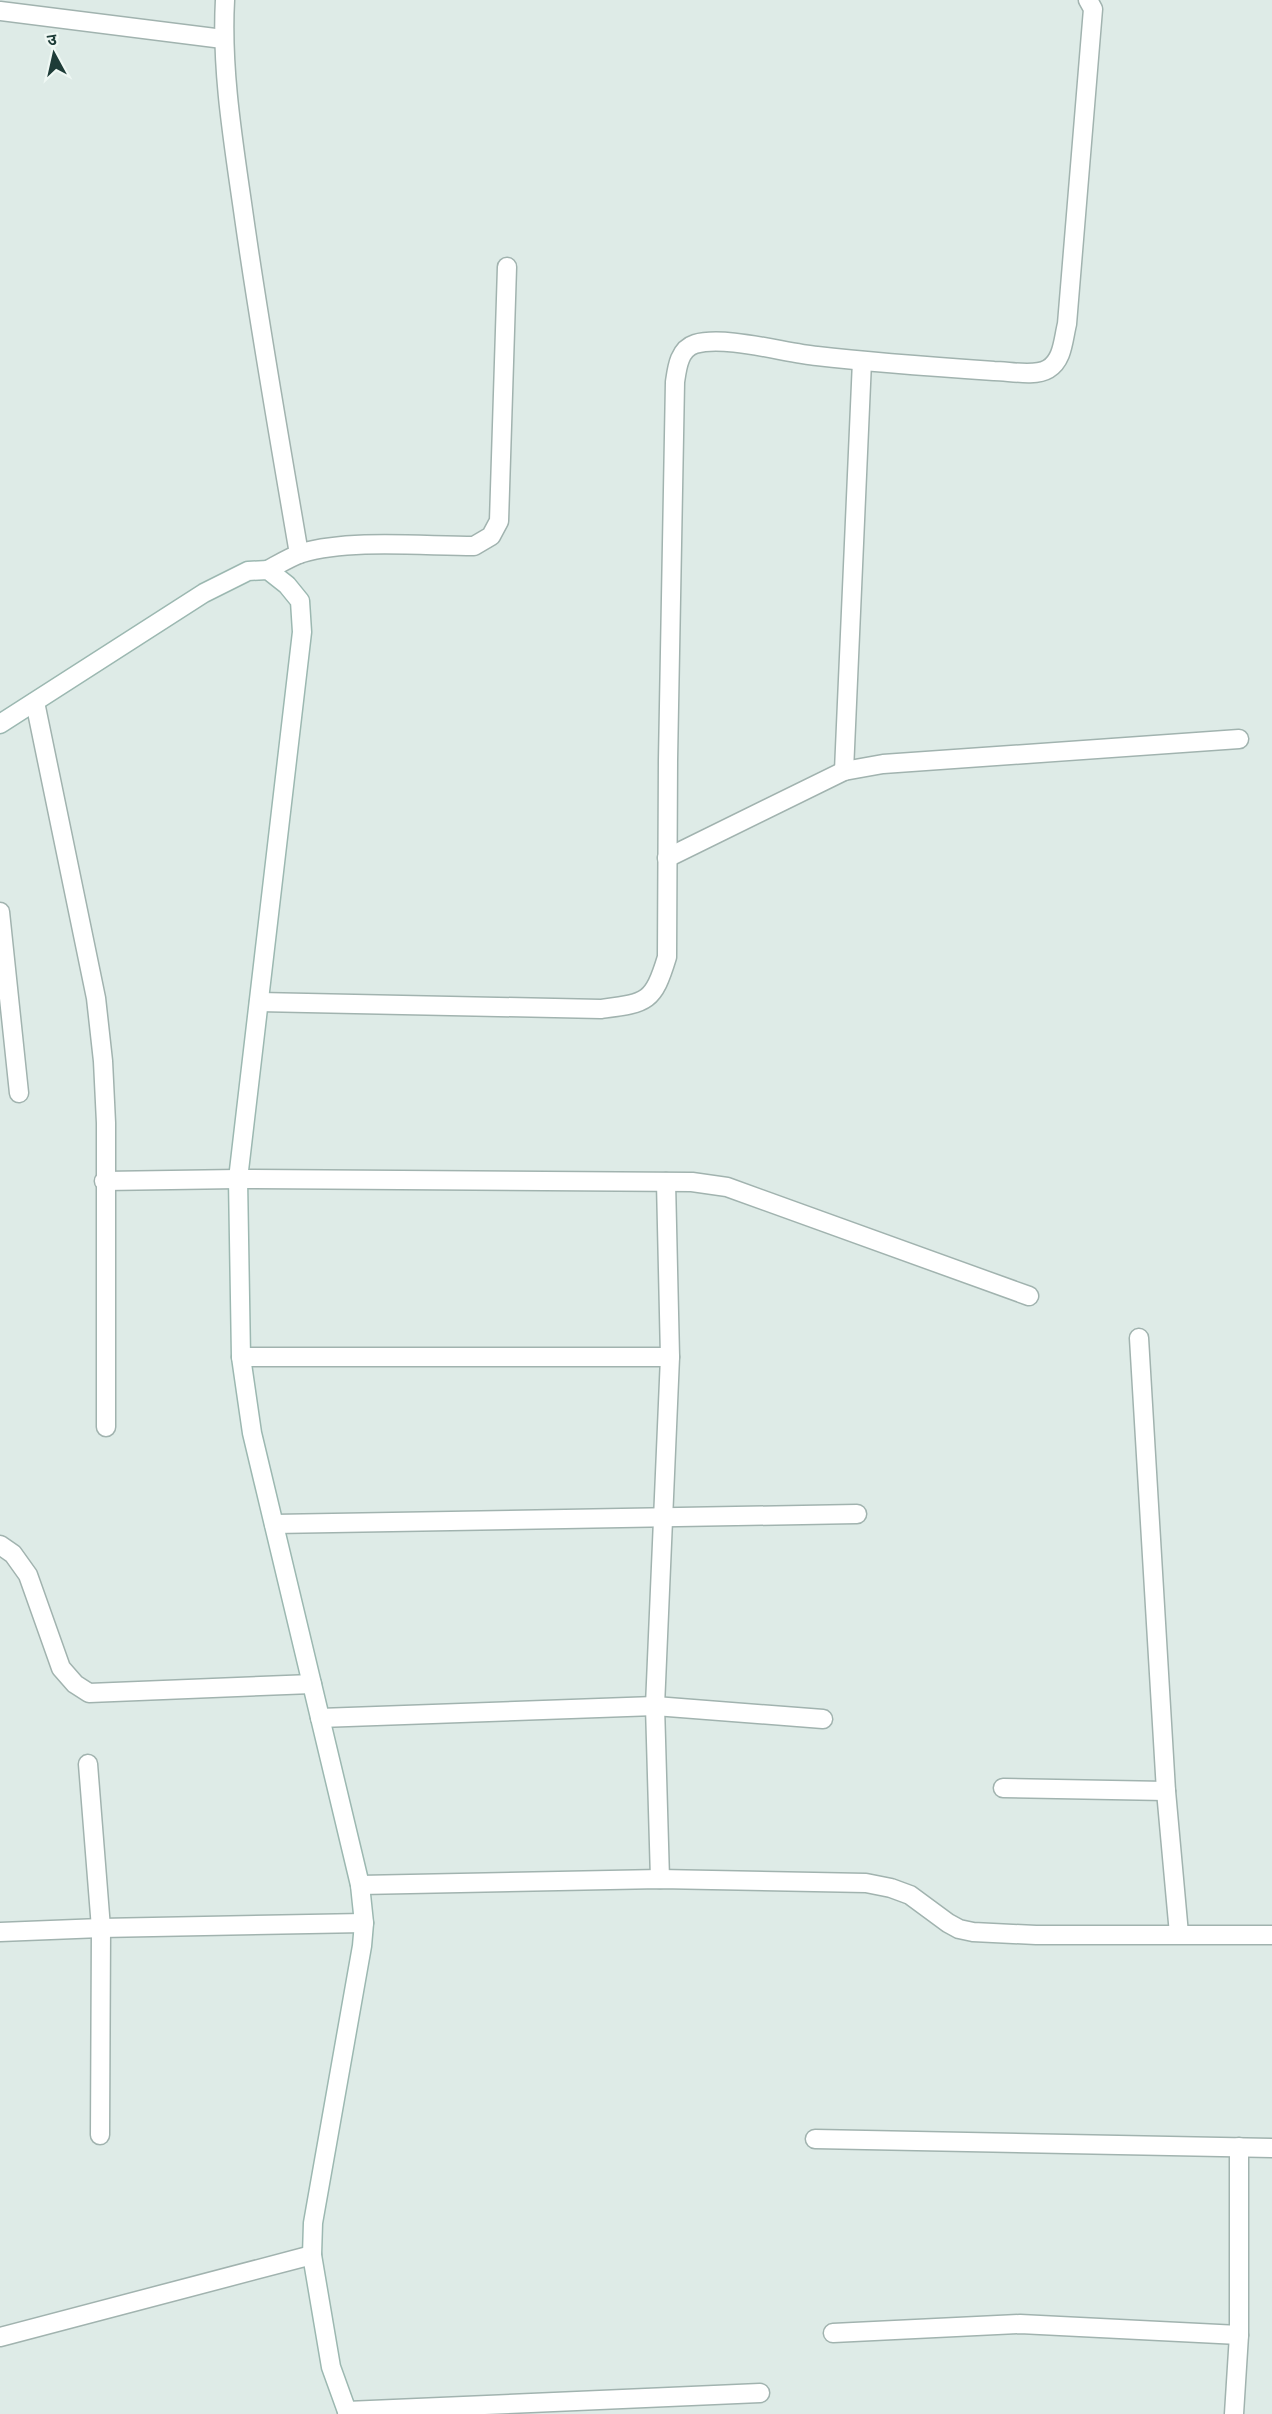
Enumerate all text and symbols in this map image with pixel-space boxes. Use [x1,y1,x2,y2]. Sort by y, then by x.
north arrow [24,24,84,84]
text: उ [46,29,58,49]

